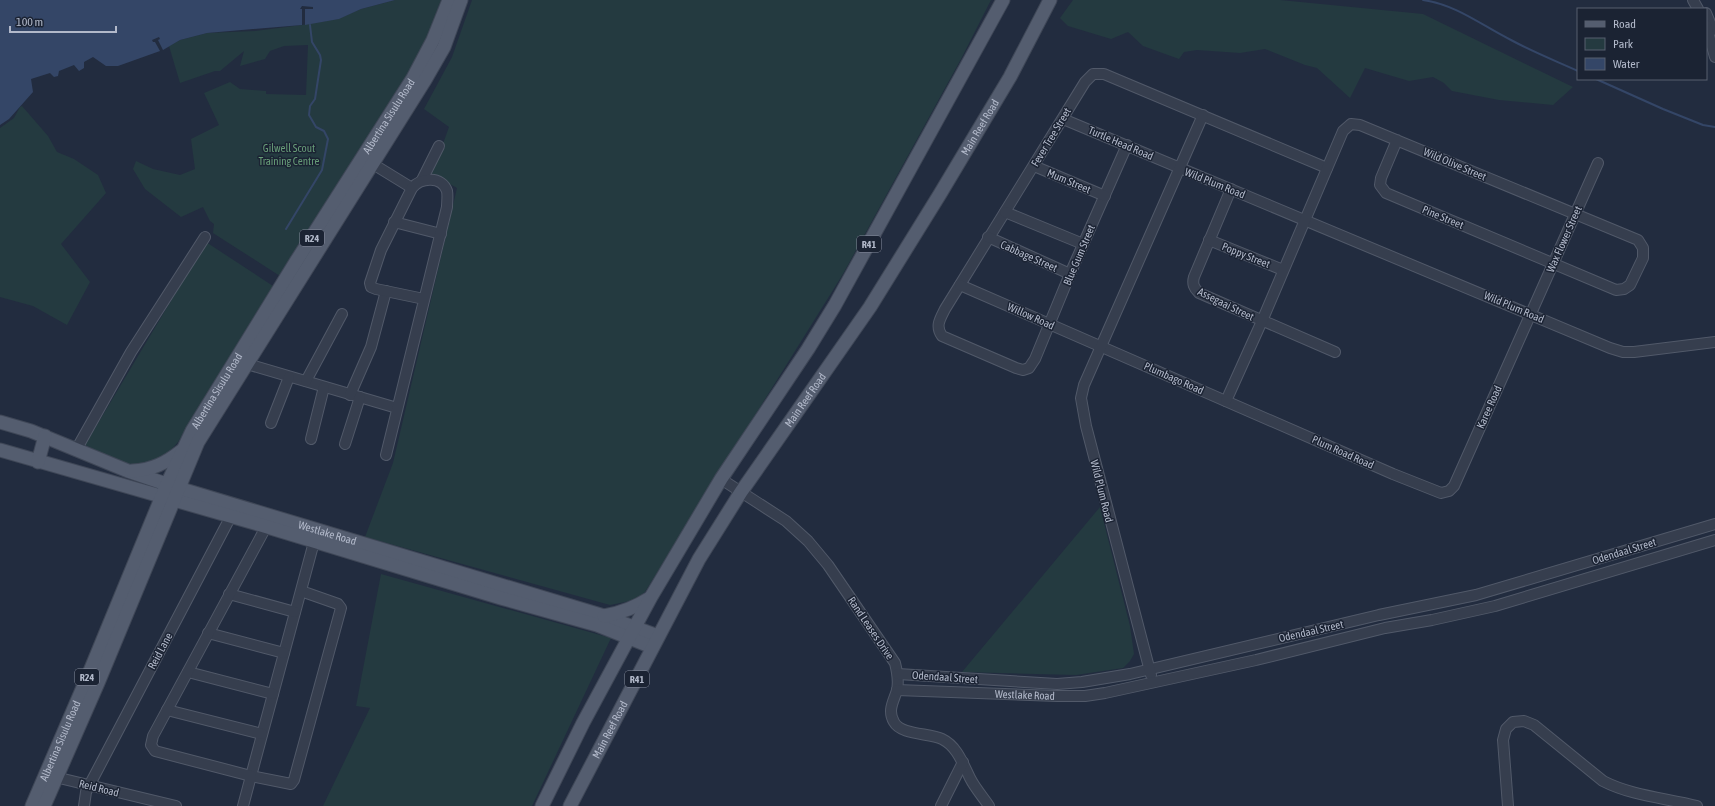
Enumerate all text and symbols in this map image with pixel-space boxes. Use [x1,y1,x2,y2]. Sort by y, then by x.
scale bar [10,8,116,34]
legend [1577,8,1707,80]
text: 100 m [16,15,43,29]
text: Road [1613,17,1636,31]
text: Park [1613,37,1634,51]
text: Water [1613,57,1640,71]
street label: Albertina Sisulu Road [360,76,417,156]
street label: Main Reef Road [959,97,1001,157]
street label: Fever Tree Street [1029,106,1073,168]
street label: Turtle Head Road [1087,124,1155,162]
park label: Gilwell Scout Training Centre [259,142,319,167]
street label: Wild Olive Street [1422,145,1488,183]
street label: Wild Plum Road [1183,165,1247,201]
street label: Mum Street [1045,166,1093,196]
street label: Pine Street [1421,203,1465,231]
street label: Wax Flower Street [1544,204,1584,274]
street label: Blue Gum Street [1061,223,1097,287]
road number: R24 [300,230,324,246]
road number: R41 [857,236,881,252]
street label: Cabbage Street [999,238,1059,274]
street label: Poppy Street [1220,240,1272,270]
street label: Assegaai Street [1196,285,1256,323]
street label: Wild Plum Road [1482,289,1546,325]
street label: Willow Road [1006,300,1056,332]
street label: Albertina Sisulu Road [189,351,244,431]
street label: Plumbago Road [1142,359,1206,397]
street label: Main Reef Road [782,371,828,429]
street label: Karee Road [1474,384,1504,430]
street label: Plum Road Road [1310,433,1376,471]
street label: Wild Plum Road [1088,458,1116,524]
street label: Westlake Road [297,519,358,547]
street label: Odendaal Street [1591,536,1657,566]
street label: Rand Leases Drive [846,595,896,661]
street label: Odendaal Street [1278,618,1344,644]
street label: Reid Lane [145,631,175,671]
road number: R24 [75,669,99,685]
street label: Odendaal Street [912,669,978,685]
road number: R41 [625,671,649,687]
street label: Westlake Road [995,688,1055,702]
street label: Albertina Sisulu Road [37,699,83,783]
street label: Main Reef Road [590,699,630,760]
street label: Reid Road [78,777,120,799]

